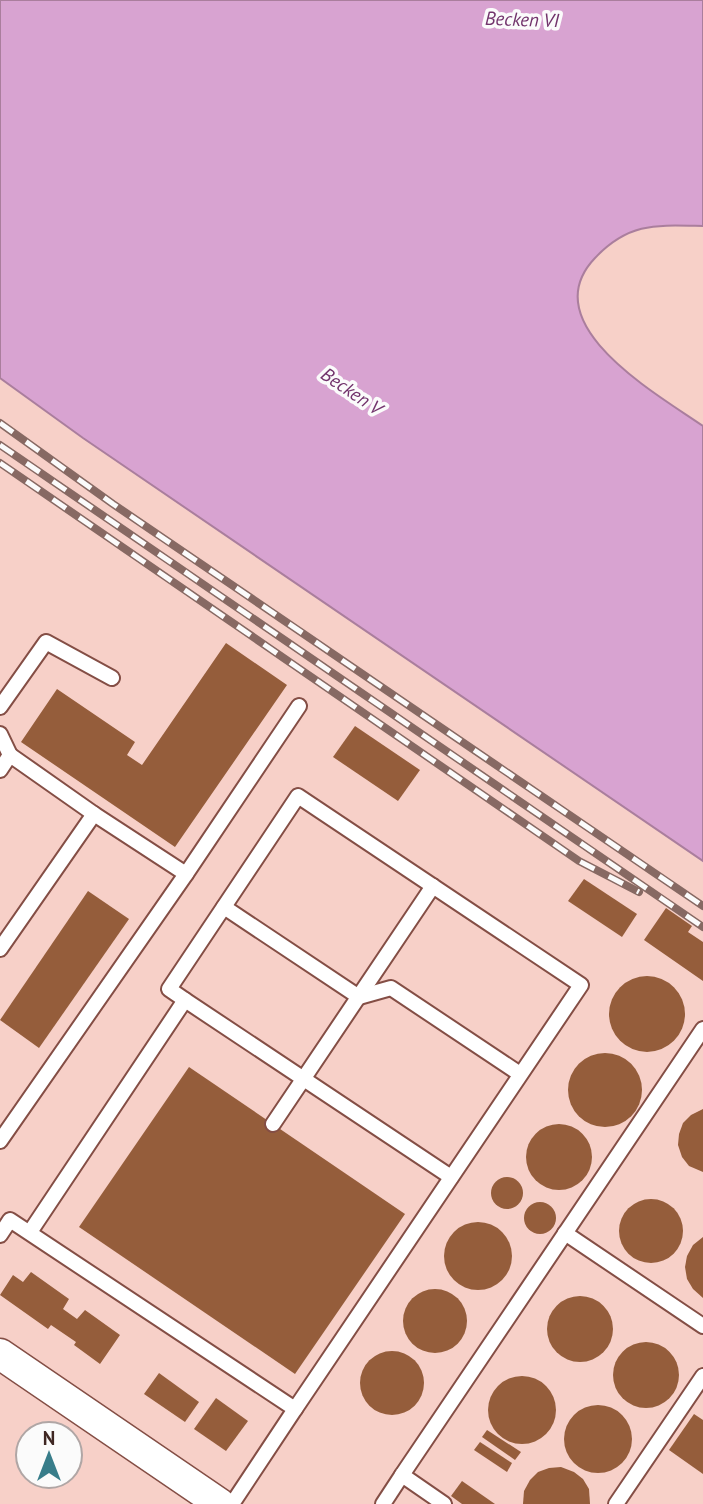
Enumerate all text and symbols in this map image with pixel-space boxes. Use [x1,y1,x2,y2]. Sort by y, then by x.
water label: Becken VI [485,6,560,32]
water label: Becken V [317,362,390,422]
north arrow [14,1420,84,1490]
text: N [43,1426,55,1450]

